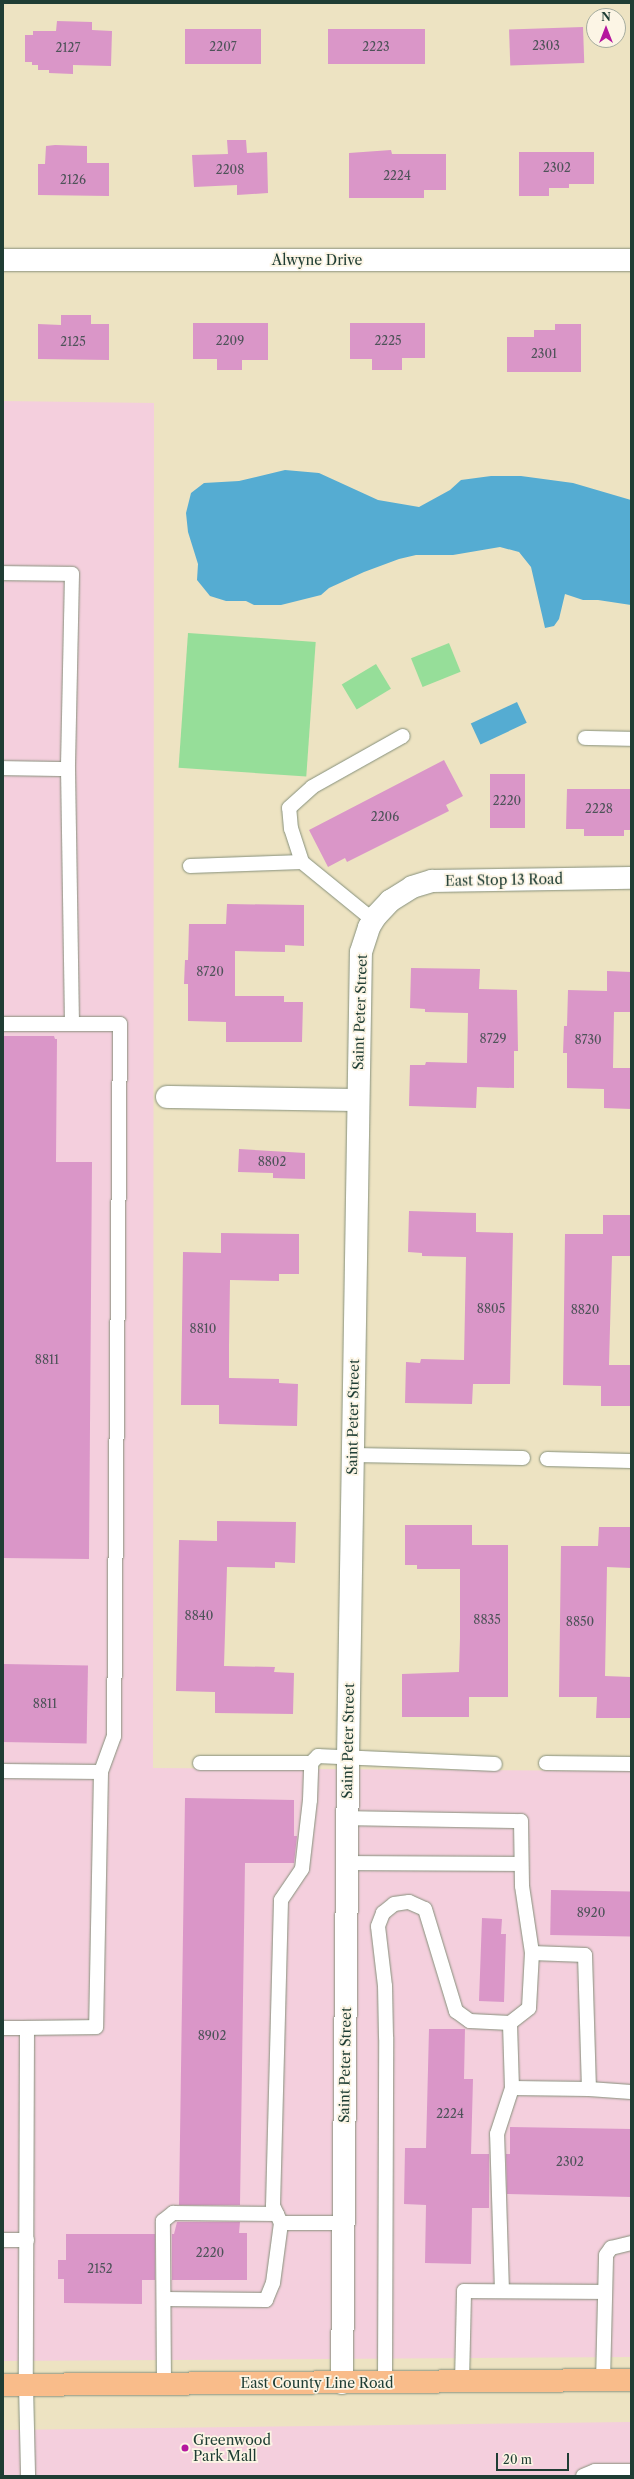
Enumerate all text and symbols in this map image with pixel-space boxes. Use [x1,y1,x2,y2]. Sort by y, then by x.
north arrow [586,8,626,48]
text: N [601,10,611,24]
house number: 2303 [532,39,560,53]
house number: 2207 [209,40,237,54]
house number: 2223 [362,40,390,54]
house number: 2127 [56,41,80,55]
house number: 2302 [543,161,571,175]
house number: 2208 [216,163,244,177]
house number: 2224 [383,169,411,183]
house number: 2126 [60,173,86,187]
street label: Alwyne Drive [272,252,362,268]
house number: 2209 [216,334,244,348]
house number: 2225 [374,334,402,348]
house number: 2125 [60,335,86,349]
house number: 2301 [531,347,557,361]
house number: 2220 [493,794,521,808]
house number: 2228 [585,802,613,816]
house number: 2206 [371,810,399,824]
street label: East Stop 13 Road [445,871,563,889]
street label: Saint Peter Street [350,954,370,1070]
house number: 8720 [196,965,224,979]
house number: 8729 [480,1032,506,1046]
house number: 8730 [574,1033,602,1047]
house number: 8802 [258,1155,286,1169]
house number: 8805 [477,1302,505,1316]
house number: 8820 [571,1303,599,1317]
house number: 8810 [190,1322,216,1336]
house number: 8811 [35,1353,59,1367]
street label: Saint Peter Street [344,1359,362,1475]
house number: 8840 [185,1609,213,1623]
house number: 8835 [473,1613,501,1627]
house number: 8850 [566,1615,594,1629]
street label: Saint Peter Street [339,1683,357,1799]
house number: 8811 [33,1697,57,1711]
house number: 8920 [577,1906,605,1920]
street label: Saint Peter Street [336,2007,354,2123]
house number: 8902 [198,2029,226,2043]
house number: 2224 [436,2107,464,2121]
house number: 2302 [556,2155,584,2169]
house number: 2220 [196,2246,224,2260]
house number: 2152 [87,2262,113,2276]
street label: East County Line Road [240,2375,394,2391]
place label: Greenwood Park Mall [193,2432,271,2464]
marker: Greenwood Park Mall [180,2443,190,2453]
scale bar [498,2445,571,2471]
text: 20 m [503,2452,532,2467]

